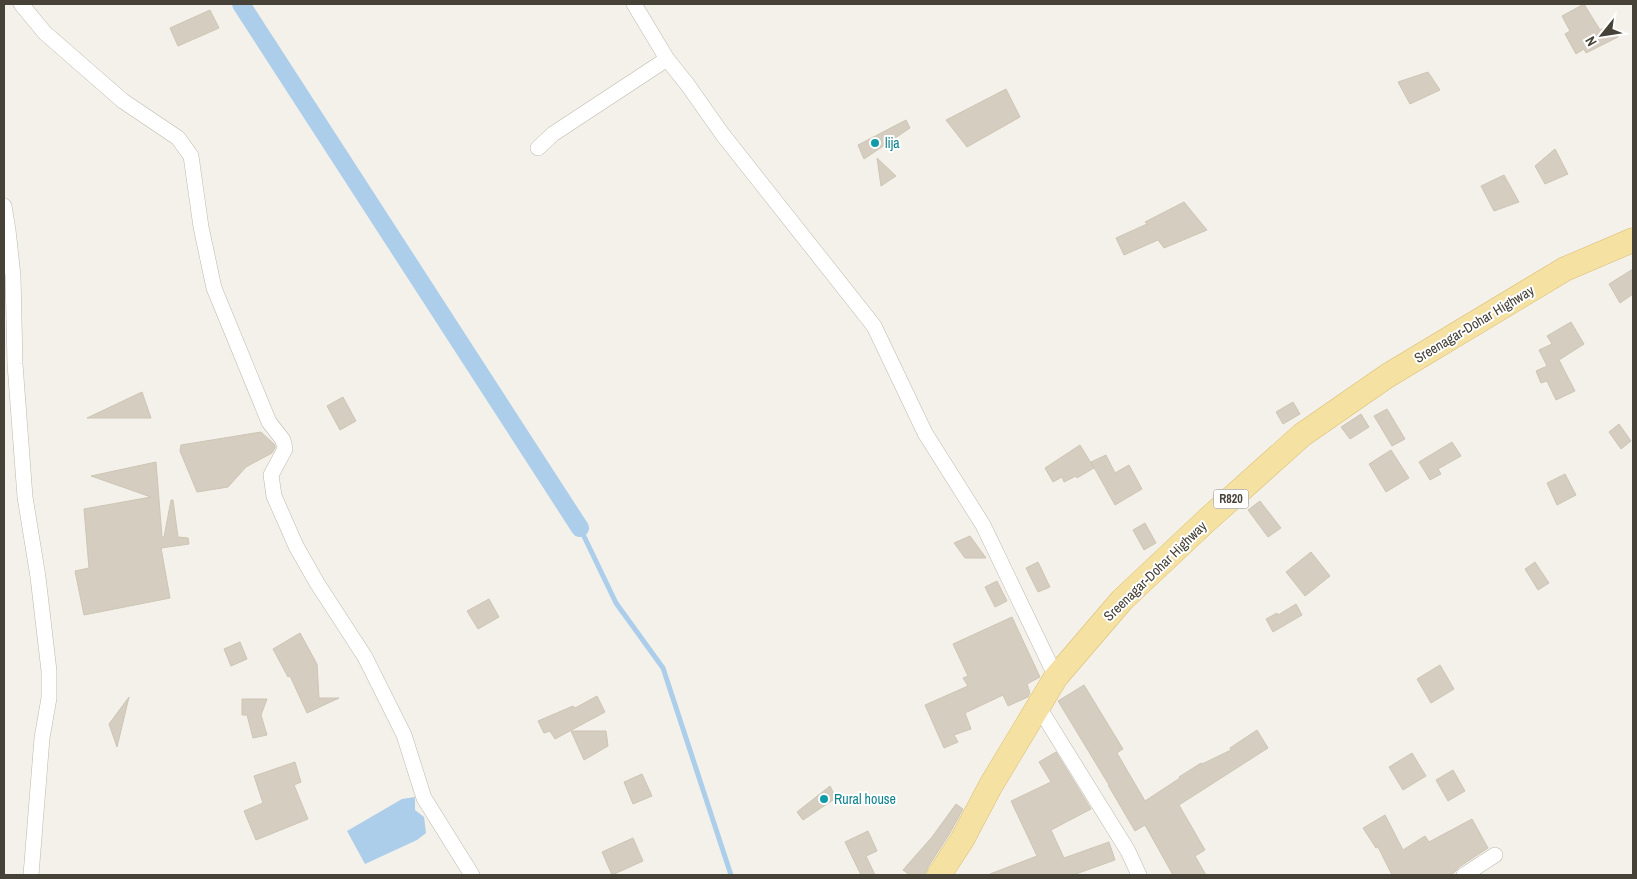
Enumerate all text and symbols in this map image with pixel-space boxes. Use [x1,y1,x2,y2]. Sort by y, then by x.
north arrow [1577,10,1627,60]
text: N [1581,33,1601,50]
place label: lija [885,134,900,152]
marker: lija [869,137,881,149]
street label: Sreenagar-Dohar Highway [1411,281,1537,367]
road number: R820 [1214,489,1248,508]
street label: Sreenagar-Dohar Highway [1100,517,1211,625]
place label: Rural house [834,790,896,808]
marker: Rural house [818,793,830,805]

